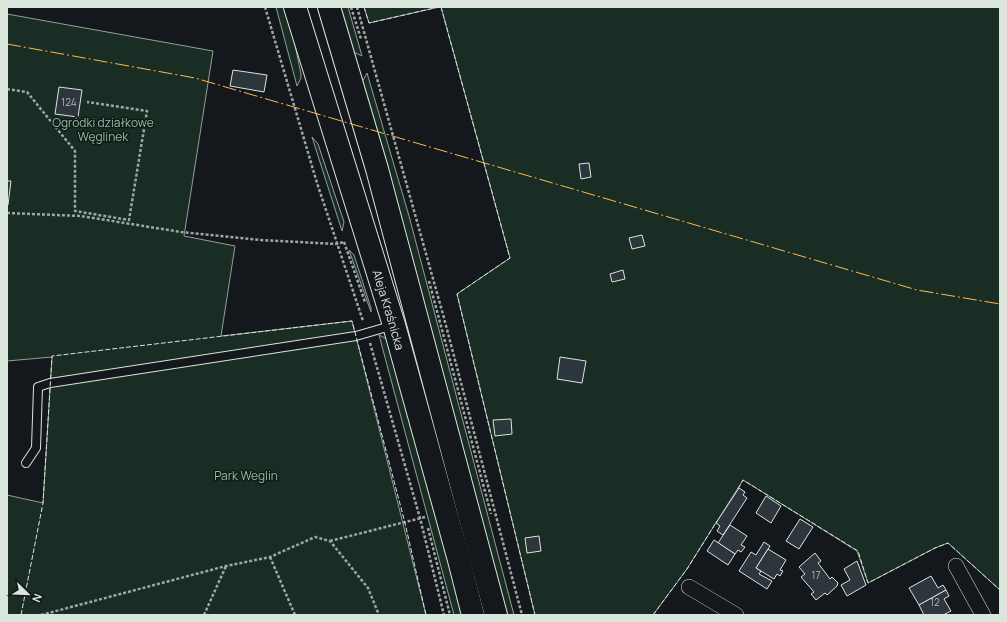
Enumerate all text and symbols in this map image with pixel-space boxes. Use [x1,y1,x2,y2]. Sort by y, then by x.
house number: 124 [61,95,77,109]
park label: Ogródki działkowe Węglinek [52,114,154,145]
street label: Aleja Kraśnicka [369,268,409,352]
park label: Park Weglin [214,467,278,484]
house number: 17 [812,568,820,582]
north arrow [8,574,48,614]
text: N [29,592,46,605]
house number: 12 [930,595,940,609]

